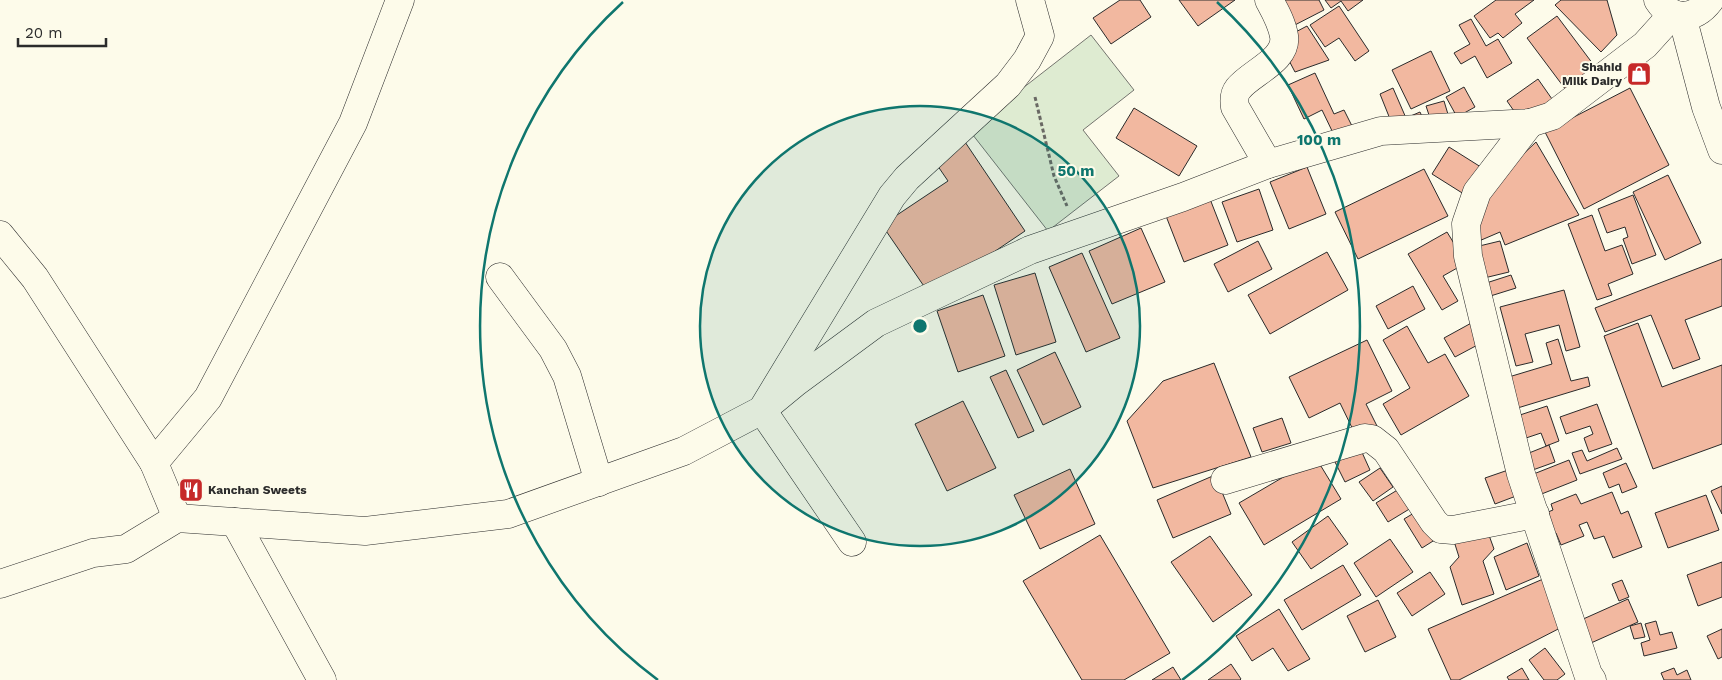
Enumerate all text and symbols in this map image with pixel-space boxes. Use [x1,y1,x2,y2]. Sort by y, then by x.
scale bar [18,15,105,47]
text: 20 m [25,24,63,42]
place label: Shahid Milk Dairy [1562,60,1622,88]
shop icon: Shahid Milk Dairy [1626,61,1652,87]
text: 100 m [1297,131,1341,149]
text: 50 m [1058,162,1094,180]
centre of rings [911,317,929,335]
restaurant icon: Kanchan Sweets [178,477,204,503]
place label: Kanchan Sweets [208,483,307,497]

